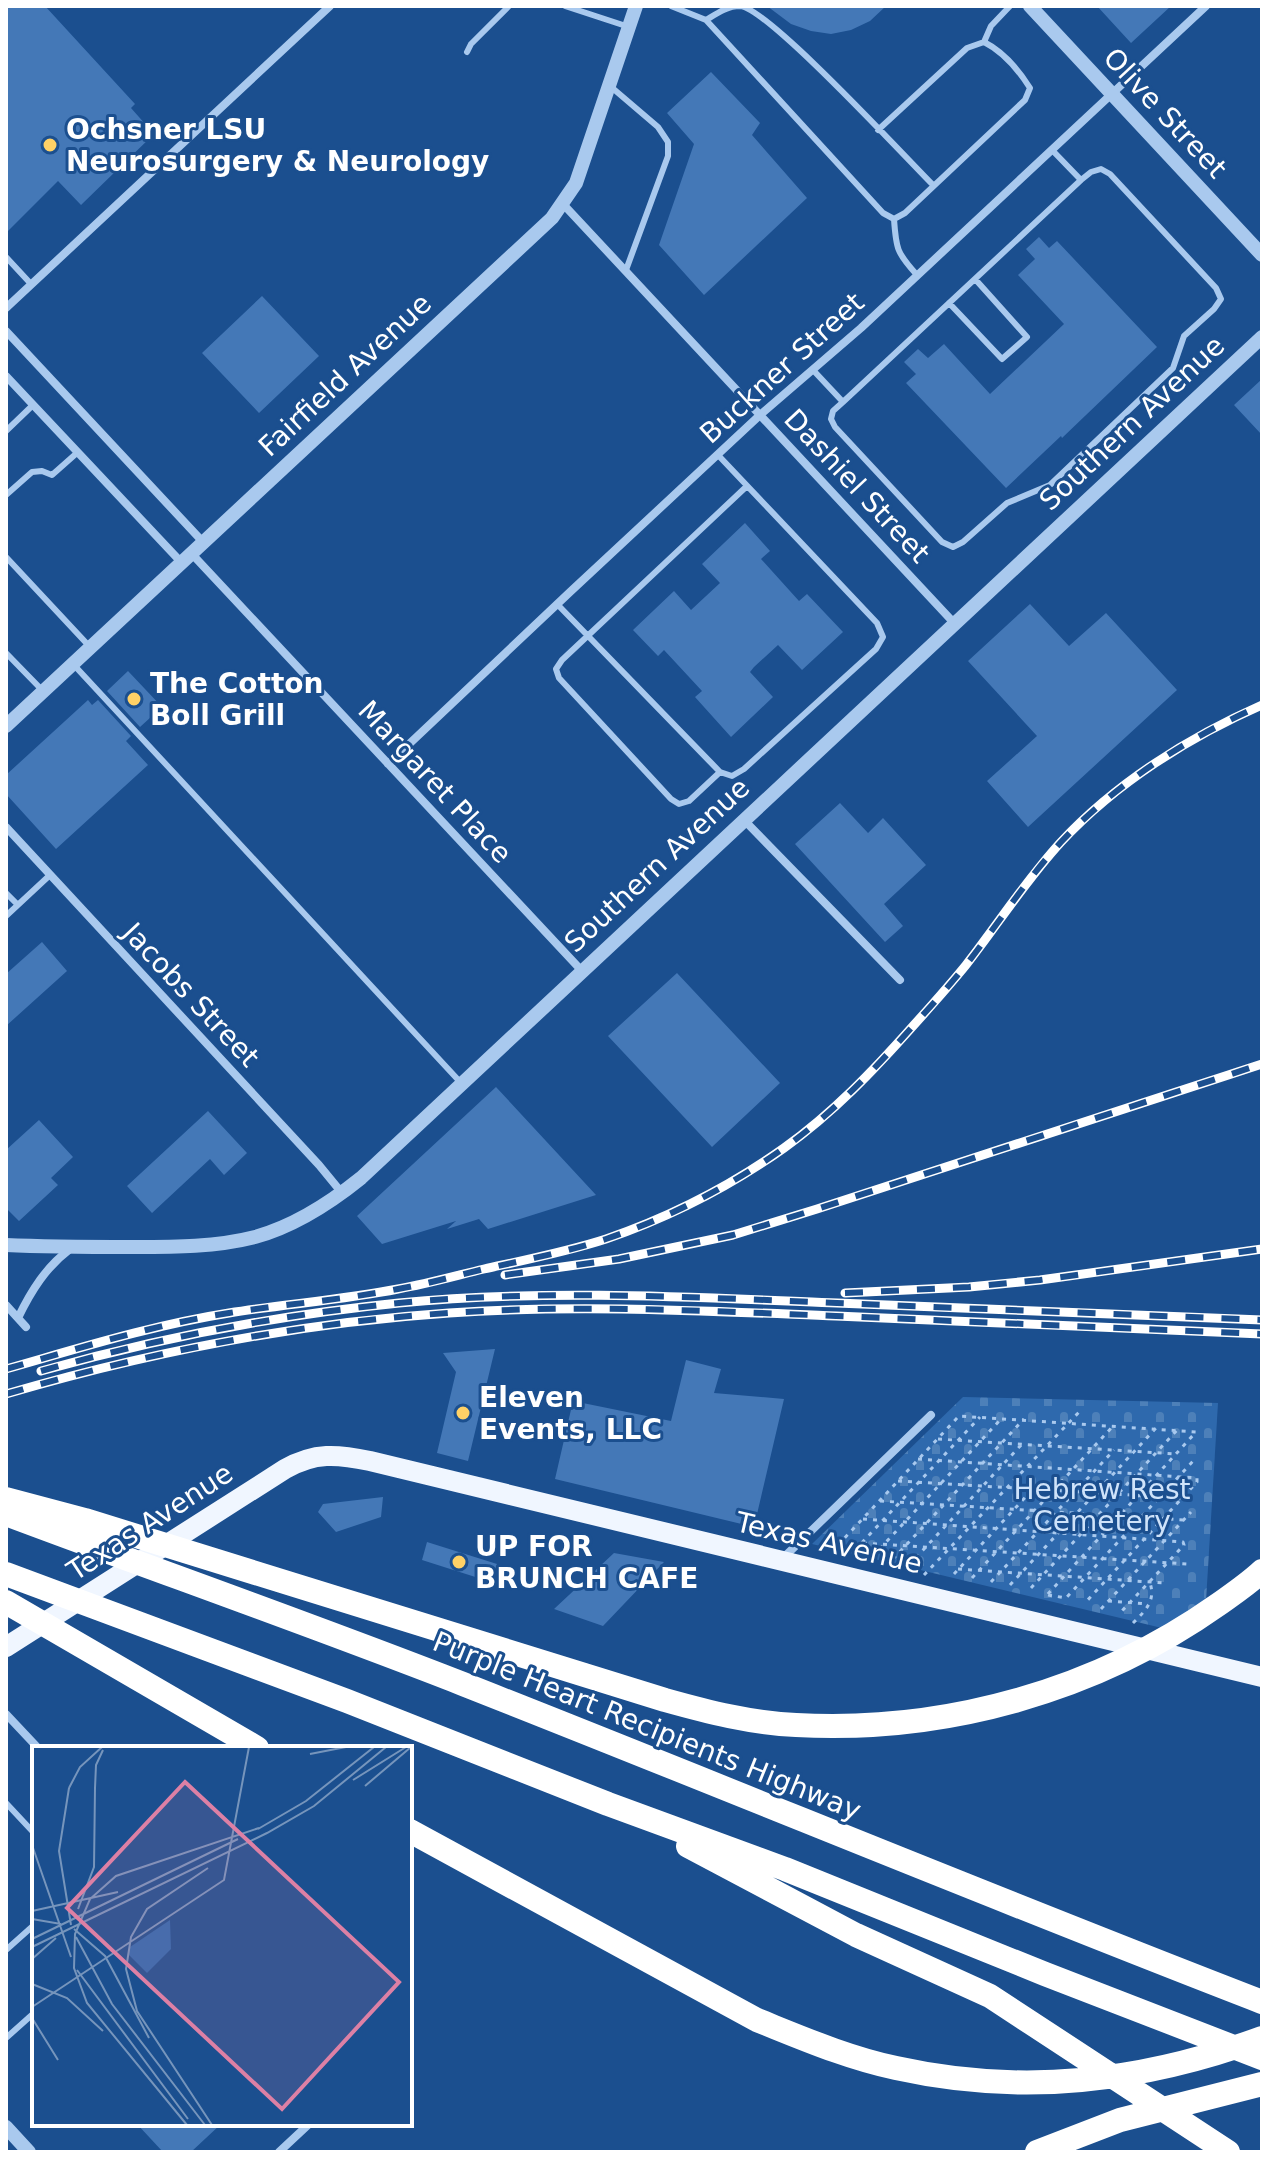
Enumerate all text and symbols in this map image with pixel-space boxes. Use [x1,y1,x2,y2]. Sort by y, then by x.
street label: Olive Street [1097,41,1233,185]
place label: Ochsner LSU Neurosurgery & Neurology [66,113,489,178]
marker: Ochsner LSU Neurosurgery & Neurology [41,136,59,154]
street label: Buckner Street [693,286,871,450]
street label: Fairfield Avenue [252,287,438,463]
street label: Southern Avenue [1033,329,1231,517]
street label: Dashiel Street [777,402,937,570]
place label: The Cotton Boll Grill [150,667,324,732]
marker: The Cotton Boll Grill [125,690,143,708]
street label: Margaret Place [351,694,519,870]
street label: Southern Avenue [558,771,756,959]
street label: Jacobs Street [115,915,266,1074]
place label: Eleven Events, LLC [479,1381,662,1446]
marker: Eleven Events, LLC [454,1404,472,1422]
street label: Texas Avenue [60,1456,239,1588]
park label: Hebrew Rest Cemetery [1014,1473,1191,1538]
street label: Texas Avenue [732,1505,925,1580]
place label: UP FOR BRUNCH CAFE [475,1530,698,1595]
marker: UP FOR BRUNCH CAFE [450,1553,468,1571]
street label: Purple Heart Recipients Highway [428,1625,866,1827]
inset map [32,1746,412,2126]

